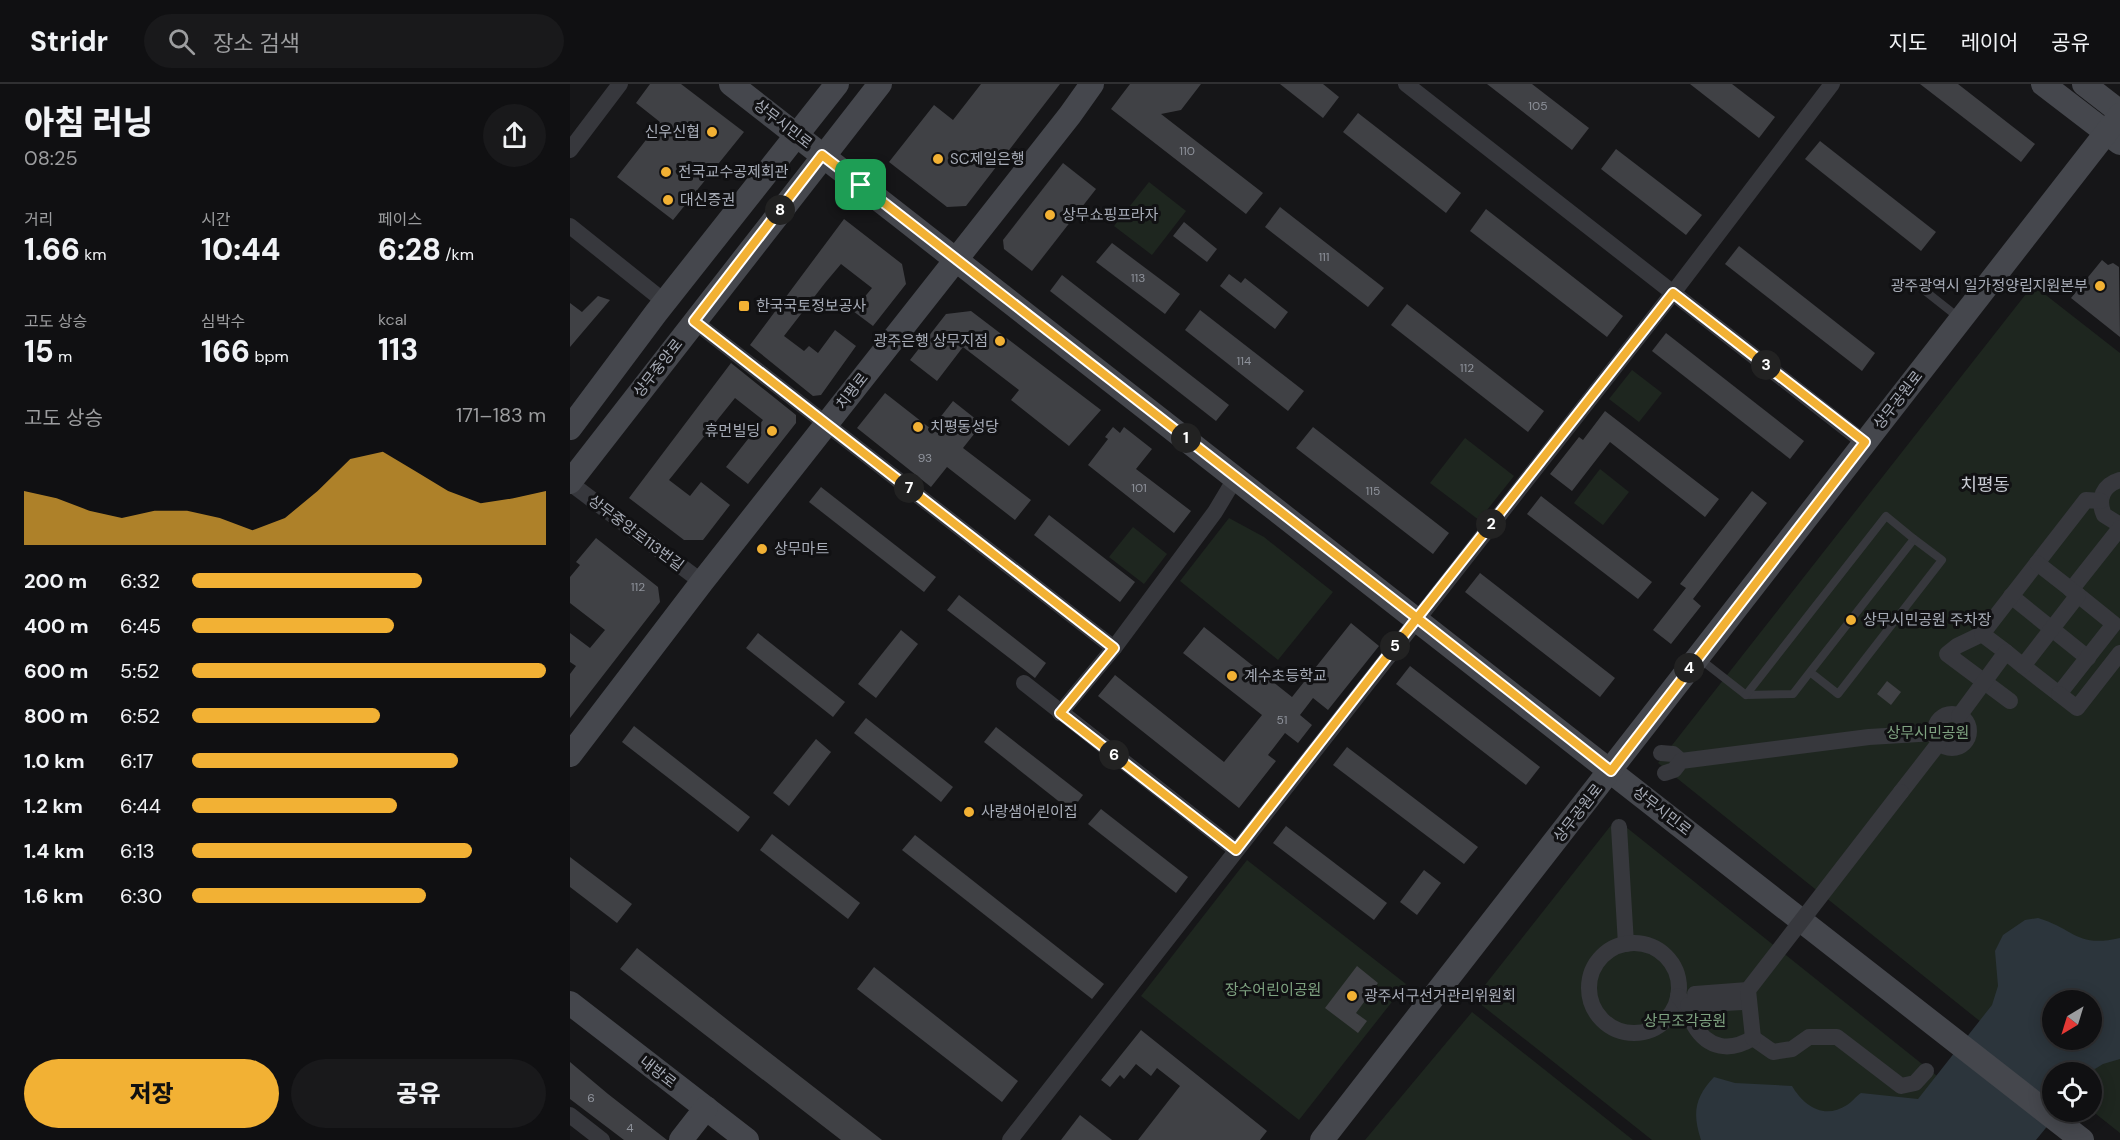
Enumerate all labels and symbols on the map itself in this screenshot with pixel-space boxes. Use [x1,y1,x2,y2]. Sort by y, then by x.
street label: 상무시민로 [750,95,816,153]
house number: 105 [1528,98,1548,114]
place label: 신우신협 [645,122,700,142]
marker: 신우신협 [705,125,719,139]
house number: 110 [1179,143,1195,159]
place label: SC제일은행 [950,149,1025,169]
marker: SC제일은행 [931,152,945,166]
pin [835,159,886,210]
place label: 전국교수공제회관 [678,162,789,182]
marker: 전국교수공제회관 [659,165,673,179]
place label: 대신증권 [680,190,735,210]
marker: 대신증권 [661,193,675,207]
pin: 8 [765,195,795,225]
place label: 상무쇼핑프라자 [1062,205,1159,225]
marker: 상무쇼핑프라자 [1043,208,1057,222]
house number: 111 [1318,249,1330,265]
house number: 113 [1131,270,1145,286]
place label: 광주광역시 일가정양립지원본부 [1891,276,2088,296]
marker: 광주광역시 일가정양립지원본부 [2093,279,2107,293]
place label: 한국국토정보공사 [756,296,867,316]
marker: 한국국토정보공사 [737,299,751,313]
place label: 광주은행 상무지점 [874,331,988,351]
marker: 광주은행 상무지점 [993,334,1007,348]
street label: 상무중앙로 [629,335,687,401]
pin: 3 [1751,350,1781,380]
house number: 114 [1237,353,1251,369]
house number: 112 [1460,360,1474,376]
street label: 상무공원로 [1869,367,1927,433]
street label: 치평로 [831,369,873,413]
place label: 치평동성당 [930,417,999,437]
marker: 치평동성당 [911,420,925,434]
place label: 휴먼빌딩 [705,421,760,441]
pin: 1 [1171,423,1201,453]
marker: 휴먼빌딩 [765,424,779,438]
house number: 93 [918,450,932,466]
pin: 7 [894,473,924,503]
district label: 치평동 [1960,473,2010,497]
house number: 101 [1131,480,1147,496]
house number: 115 [1366,483,1380,499]
street label: 상무중앙로113번길 [584,490,688,576]
pin: 2 [1476,509,1506,539]
place label: 상무마트 [774,539,829,559]
marker: 상무마트 [755,542,769,556]
house number: 112 [631,579,645,595]
place label: 상무시민공원 주차장 [1863,610,1991,630]
marker: 상무시민공원 주차장 [1844,613,1858,627]
pin: 5 [1380,631,1410,661]
pin: 4 [1674,653,1704,683]
place label: 계수초등학교 [1244,666,1327,686]
marker: 계수초등학교 [1225,669,1239,683]
house number: 51 [1276,712,1288,728]
park label: 상무시민공원 [1887,723,1969,743]
pin: 6 [1099,740,1129,770]
street label: 상무공원로 [1549,780,1607,846]
street label: 상무시민로 [1629,782,1695,840]
place label: 사랑샘어린이집 [981,802,1078,822]
marker: 사랑샘어린이집 [962,805,976,819]
park label: 장수어린이공원 [1225,980,1321,1000]
place label: 광주서구선거관리위원회 [1364,986,1516,1006]
marker: 광주서구선거관리위원회 [1345,989,1359,1003]
north arrow [2042,990,2102,1050]
park label: 상무조각공원 [1644,1011,1726,1031]
street label: 내방로 [636,1051,680,1093]
house number: 6 [587,1090,595,1106]
house number: 4 [626,1120,634,1136]

